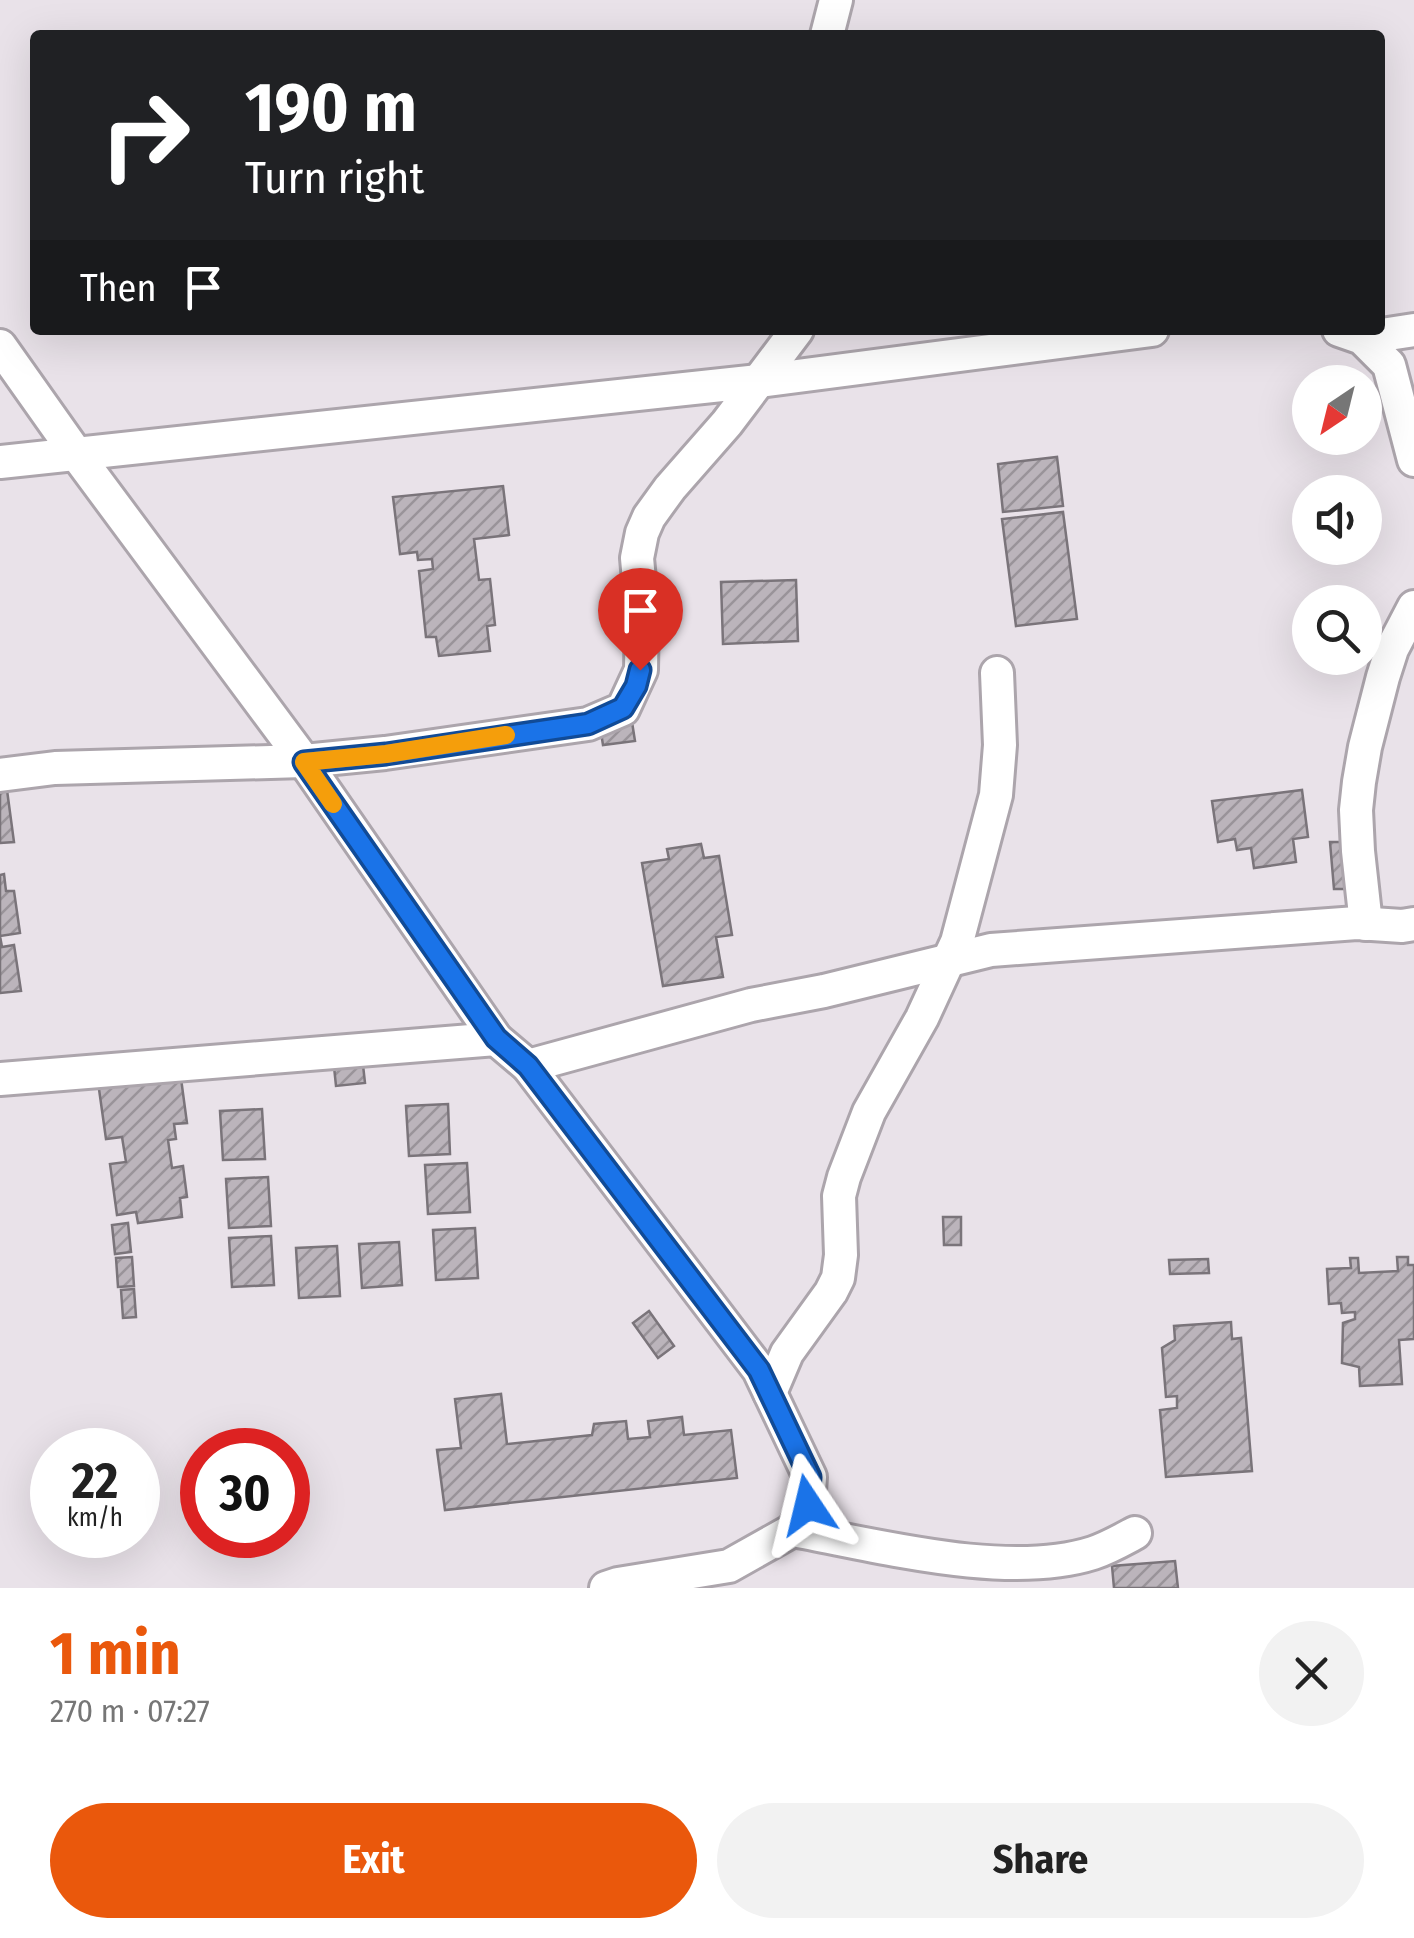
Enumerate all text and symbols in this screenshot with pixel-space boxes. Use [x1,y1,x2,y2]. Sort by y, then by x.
text: 190 m [245,66,417,150]
icon: right [80,70,210,200]
text: Turn right [245,151,424,205]
icon: arrive [176,260,231,315]
text: Then [80,265,156,311]
north arrow [1292,365,1382,455]
map controls [1292,365,1382,675]
button: sound [1292,475,1382,565]
pin [598,568,683,671]
icon: arrive [613,583,668,638]
button: search [1292,585,1382,675]
speed limit sign: 30 [180,1428,310,1558]
text: 22 [72,1451,118,1511]
position arrow [756,1453,860,1557]
text: km/h [67,1503,123,1533]
text: 1 min [50,1618,181,1690]
button: close [1259,1621,1364,1726]
text: 270 m · 07:27 [50,1692,210,1730]
button: Exit [50,1803,697,1918]
button: Share [717,1803,1364,1918]

